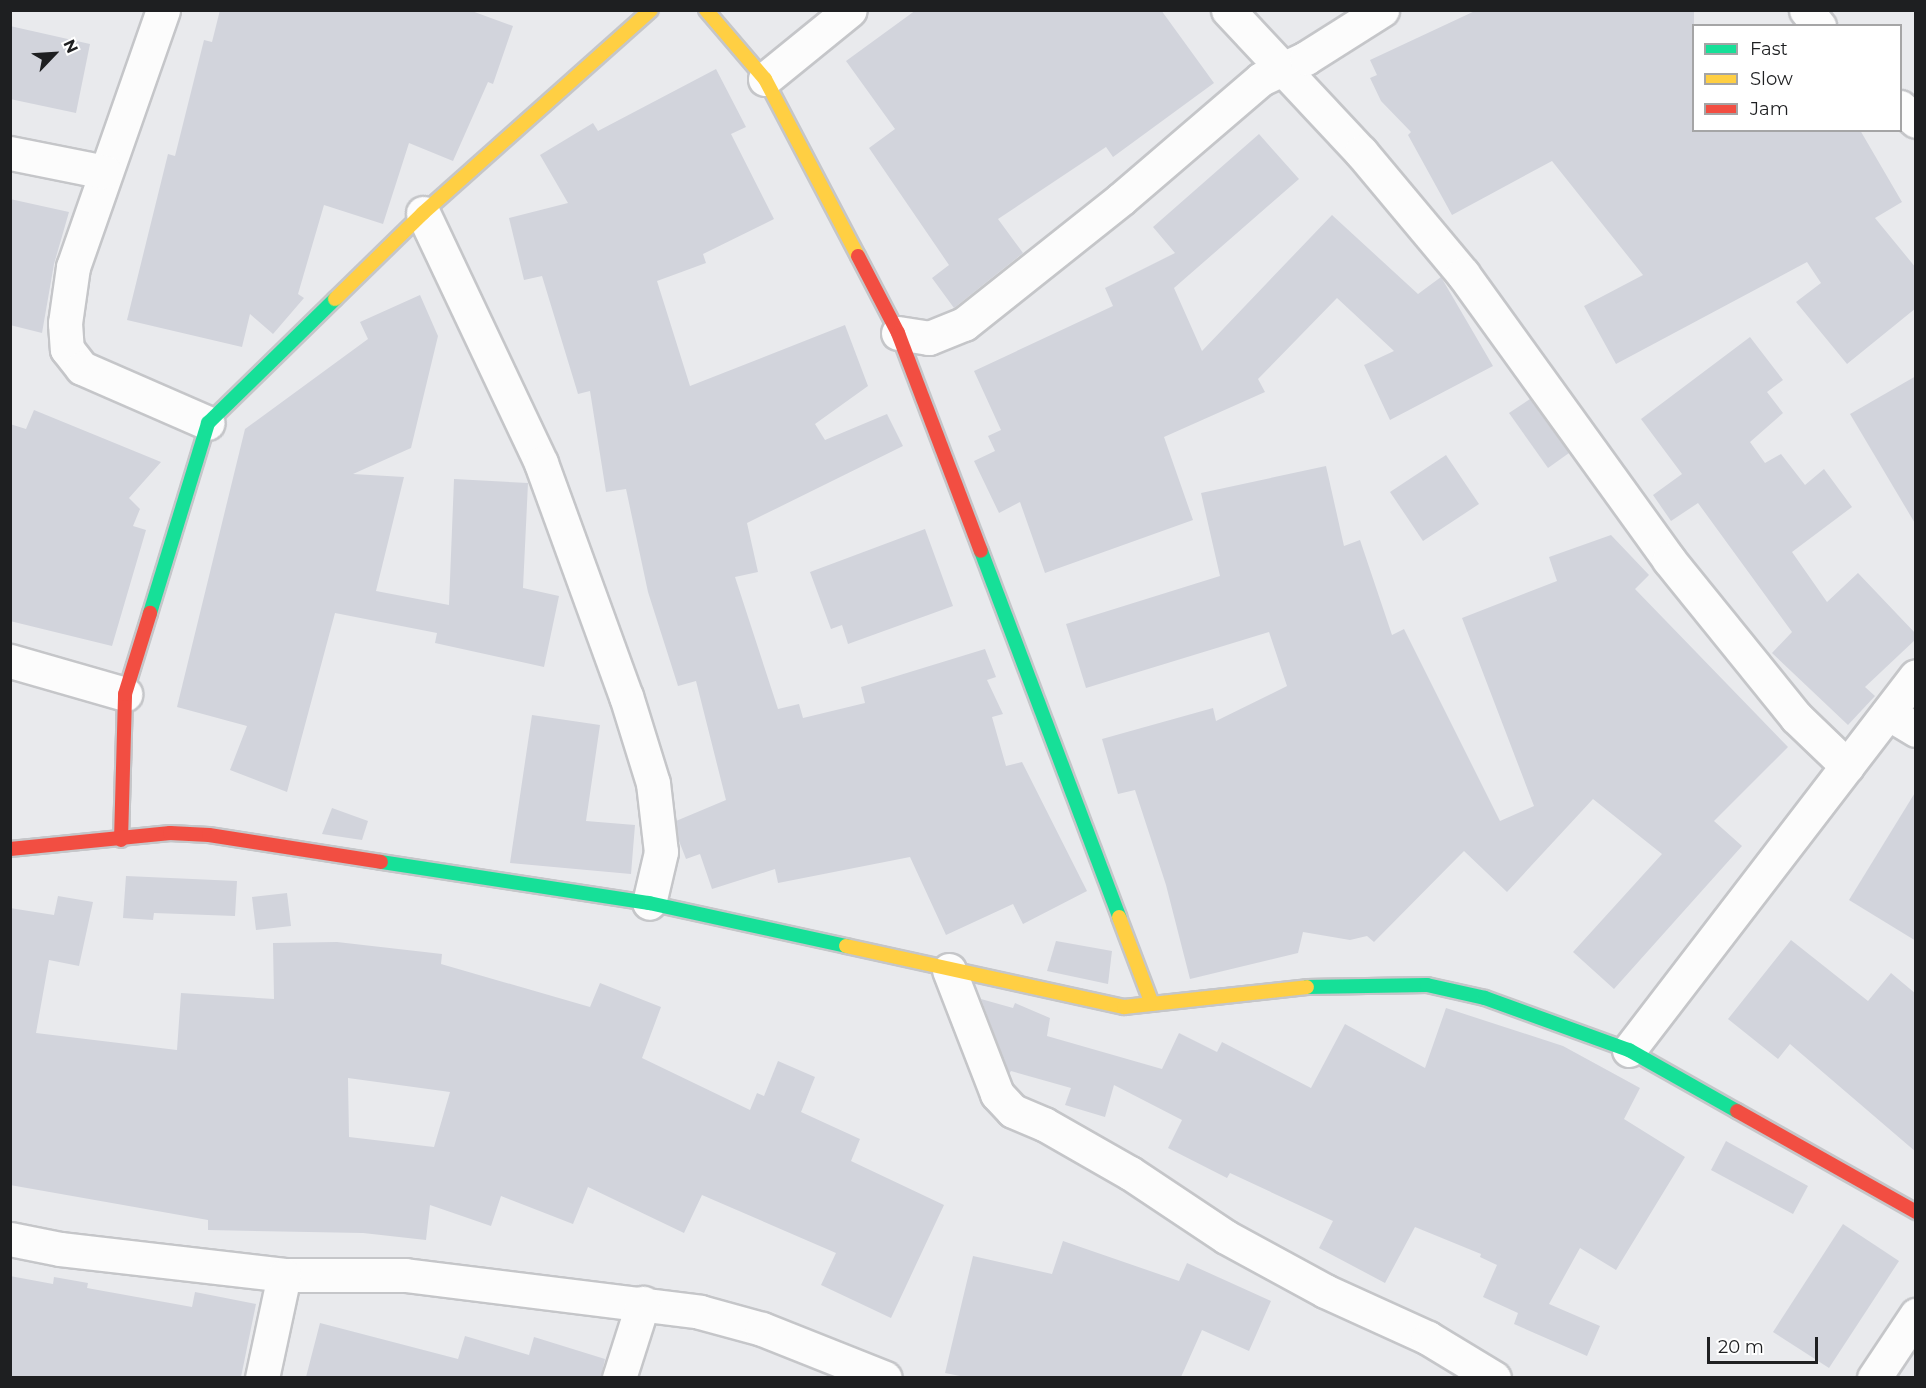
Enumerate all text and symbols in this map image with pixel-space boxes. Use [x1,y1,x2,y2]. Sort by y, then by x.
north arrow [24,24,84,84]
legend [1692,24,1902,132]
text: N [59,36,82,56]
text: Fast [1750,38,1788,60]
text: Slow [1750,68,1793,90]
text: Jam [1750,98,1789,120]
scale bar [1710,1325,1821,1363]
text: 20 m [1718,1336,1764,1358]

